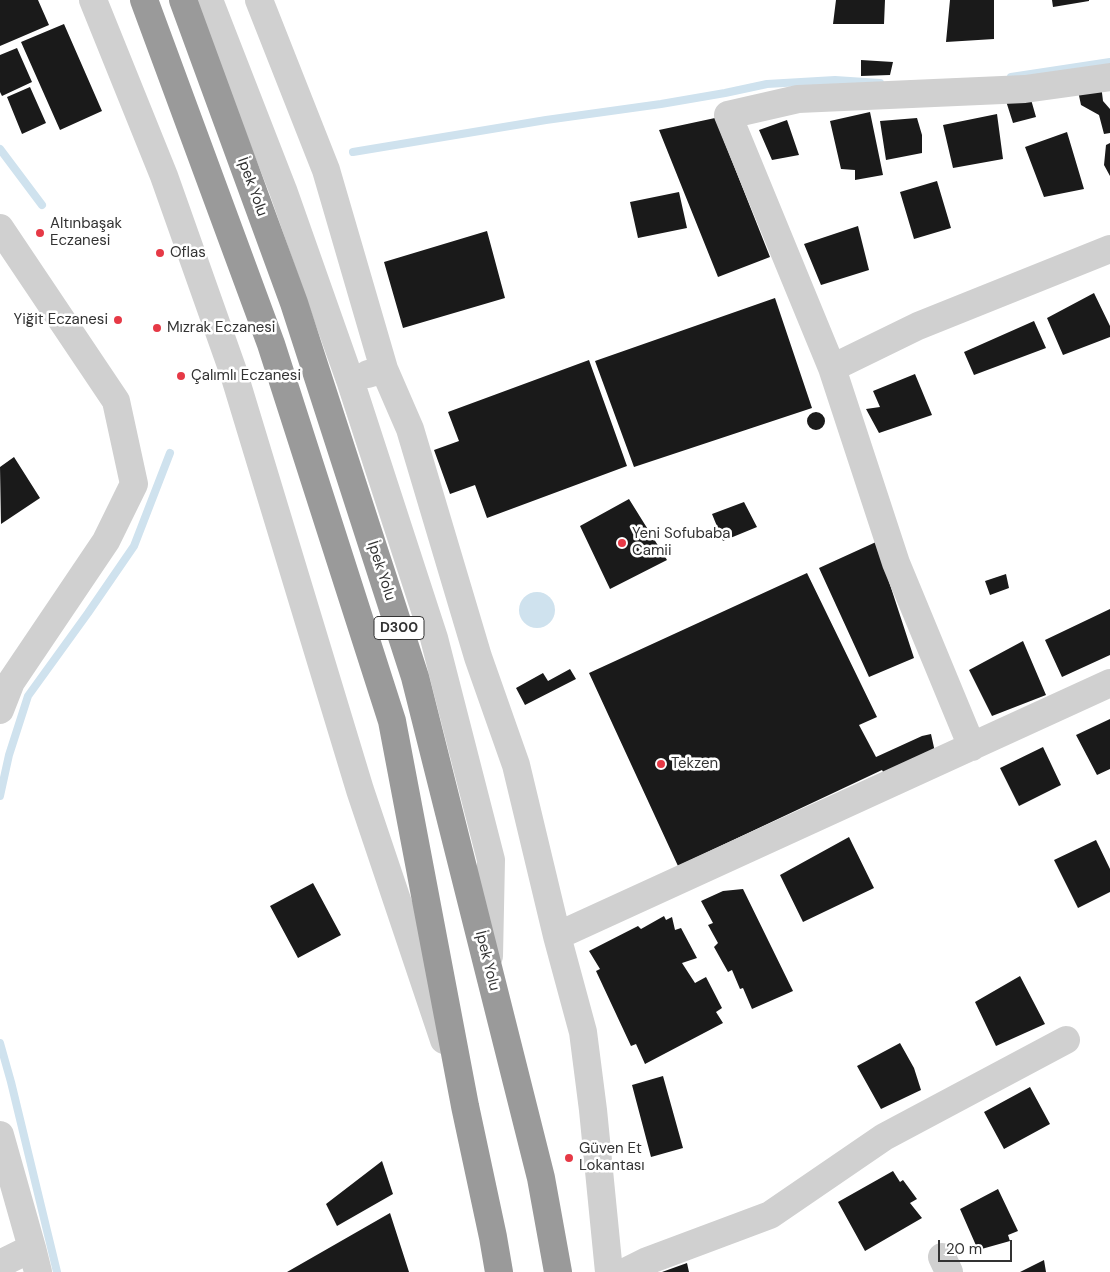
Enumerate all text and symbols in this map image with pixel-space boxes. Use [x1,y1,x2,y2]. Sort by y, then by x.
street label: İpek Yolu [233,155,271,219]
place label: Altınbaşak Eczanesi [50,215,122,250]
marker: Altınbaşak Eczanesi [34,227,46,239]
place label: Oflas [170,244,206,262]
marker: Oflas [154,247,166,259]
place label: Yiğit Eczanesi [14,311,108,329]
marker: Yiğit Eczanesi [112,314,124,326]
place label: Mızrak Eczanesi [167,319,275,337]
marker: Mızrak Eczanesi [151,322,163,334]
place label: Çalımlı Eczanesi [191,367,301,385]
marker: Çalımlı Eczanesi [175,370,187,382]
place label: Yeni Sofubaba Camii [632,525,731,560]
marker: Yeni Sofubaba Camii [616,537,628,549]
street label: İpek Yolu [363,539,399,603]
road number: D300 [374,616,424,640]
place label: Tekzen [671,755,718,773]
marker: Tekzen [655,758,667,770]
street label: İpek Yolu [471,929,503,993]
place label: Güven Et Lokantası [579,1140,645,1175]
marker: Güven Et Lokantası [563,1152,575,1164]
scale bar [940,1230,1014,1262]
text: 20 m [946,1239,982,1259]

